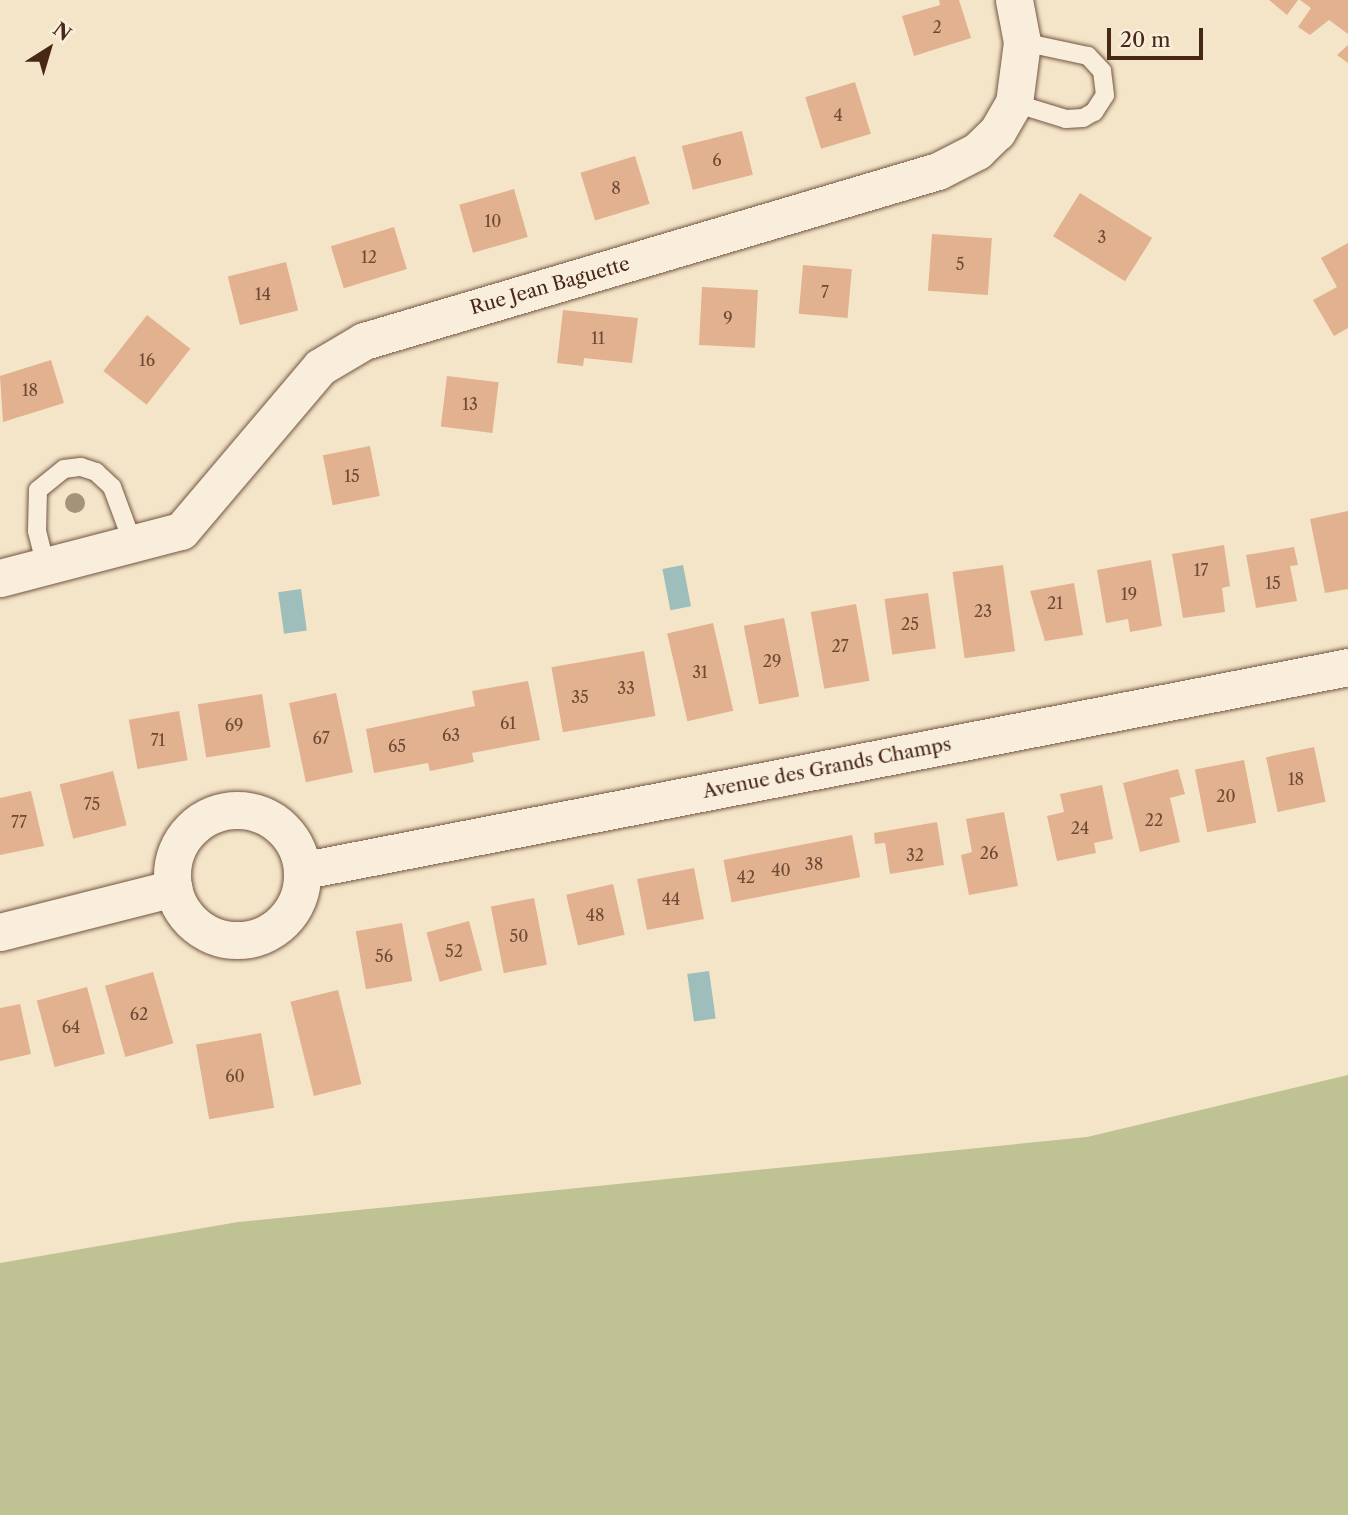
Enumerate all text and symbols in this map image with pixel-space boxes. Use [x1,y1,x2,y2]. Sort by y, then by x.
north arrow [14,14,84,84]
scale bar [1110,14,1206,58]
house number: 2 [932,17,942,37]
text: N [48,18,75,46]
text: 20 m [1120,27,1171,52]
house number: 4 [833,105,843,125]
house number: 6 [712,150,722,170]
house number: 8 [611,178,621,198]
house number: 10 [485,211,501,231]
house number: 3 [1098,227,1106,247]
house number: 12 [361,247,377,267]
street label: Rue Jean Baguette [467,252,633,320]
house number: 5 [956,254,964,274]
house number: 7 [821,282,829,302]
house number: 14 [255,284,271,304]
house number: 9 [723,308,733,328]
house number: 11 [591,328,605,348]
house number: 16 [139,350,155,370]
house number: 18 [22,380,38,400]
house number: 13 [462,394,478,414]
house number: 15 [344,466,360,486]
house number: 17 [1194,560,1208,580]
house number: 15 [1265,573,1281,593]
house number: 19 [1121,584,1137,604]
house number: 21 [1047,593,1063,613]
house number: 23 [974,601,992,621]
house number: 25 [901,614,919,634]
house number: 27 [831,636,849,656]
house number: 29 [763,651,781,671]
house number: 31 [692,662,708,682]
house number: 33 [617,678,635,698]
house number: 35 [571,687,589,707]
house number: 61 [500,713,516,733]
house number: 69 [225,715,243,735]
house number: 63 [442,725,460,745]
house number: 67 [312,728,330,748]
house number: 71 [151,730,165,750]
street label: Avenue des Grands Champs [701,733,953,803]
house number: 65 [388,736,406,756]
house number: 18 [1288,769,1304,789]
house number: 20 [1216,786,1236,806]
house number: 75 [84,794,100,814]
house number: 22 [1145,810,1163,830]
house number: 77 [11,812,27,832]
house number: 24 [1071,818,1089,838]
house number: 26 [980,843,998,863]
house number: 32 [906,845,924,865]
house number: 38 [805,854,823,874]
house number: 40 [771,860,791,880]
house number: 42 [737,867,755,887]
house number: 44 [662,889,680,909]
house number: 48 [586,905,604,925]
house number: 50 [510,926,528,946]
house number: 52 [445,941,463,961]
house number: 56 [375,946,393,966]
house number: 62 [130,1004,148,1024]
house number: 64 [62,1017,80,1037]
house number: 60 [225,1066,245,1086]

